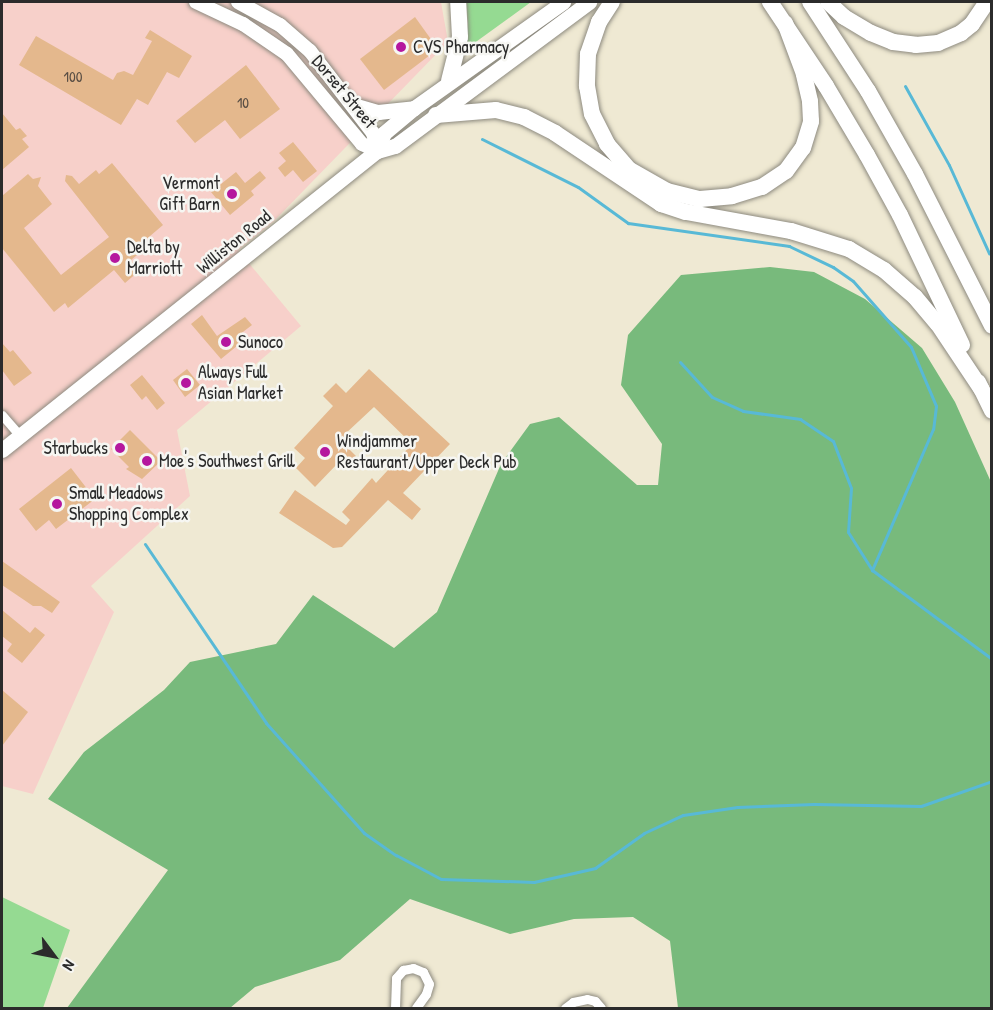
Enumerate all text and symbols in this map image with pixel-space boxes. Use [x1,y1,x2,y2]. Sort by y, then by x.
place label: CVS Pharmacy [413,36,509,58]
marker: CVS Pharmacy [394,40,408,54]
street label: Dorset Street [307,51,381,133]
house number: 100 [64,68,82,86]
house number: 10 [237,94,249,112]
place label: Vermont Gift Barn [159,173,220,216]
marker: Vermont Gift Barn [225,187,239,201]
street label: Williston Road [193,206,275,278]
place label: Delta by Marriott [127,237,182,280]
marker: Delta by Marriott [108,251,122,265]
place label: Sunoco [238,331,283,353]
marker: Sunoco [219,335,233,349]
place label: Always Full Asian Market [198,362,283,404]
marker: Always Full Asian Market [179,376,193,390]
place label: Windjammer Restaurant/Upper Deck Pub [337,431,517,474]
place label: Starbucks [44,437,108,459]
marker: Starbucks [113,441,127,455]
marker: Windjammer Restaurant/Upper Deck Pub [318,445,332,459]
place label: Moe's Southwest Grill [159,450,295,472]
marker: Moe's Southwest Grill [140,454,154,468]
place label: Small Meadows Shopping Complex [69,483,189,526]
marker: Small Meadows Shopping Complex [50,497,64,511]
north arrow [24,926,84,986]
text: N [58,956,81,975]

